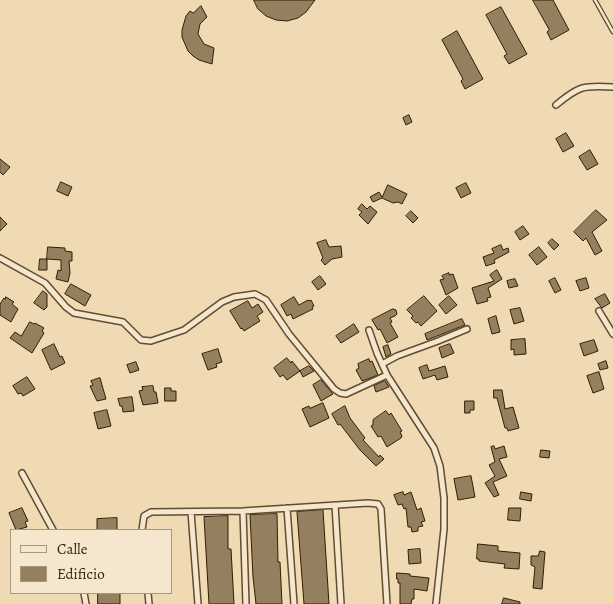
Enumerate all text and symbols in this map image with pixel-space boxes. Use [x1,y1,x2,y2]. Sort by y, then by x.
legend [10,529,172,594]
text: Calle [57,539,87,559]
text: Edificio [57,564,105,584]

